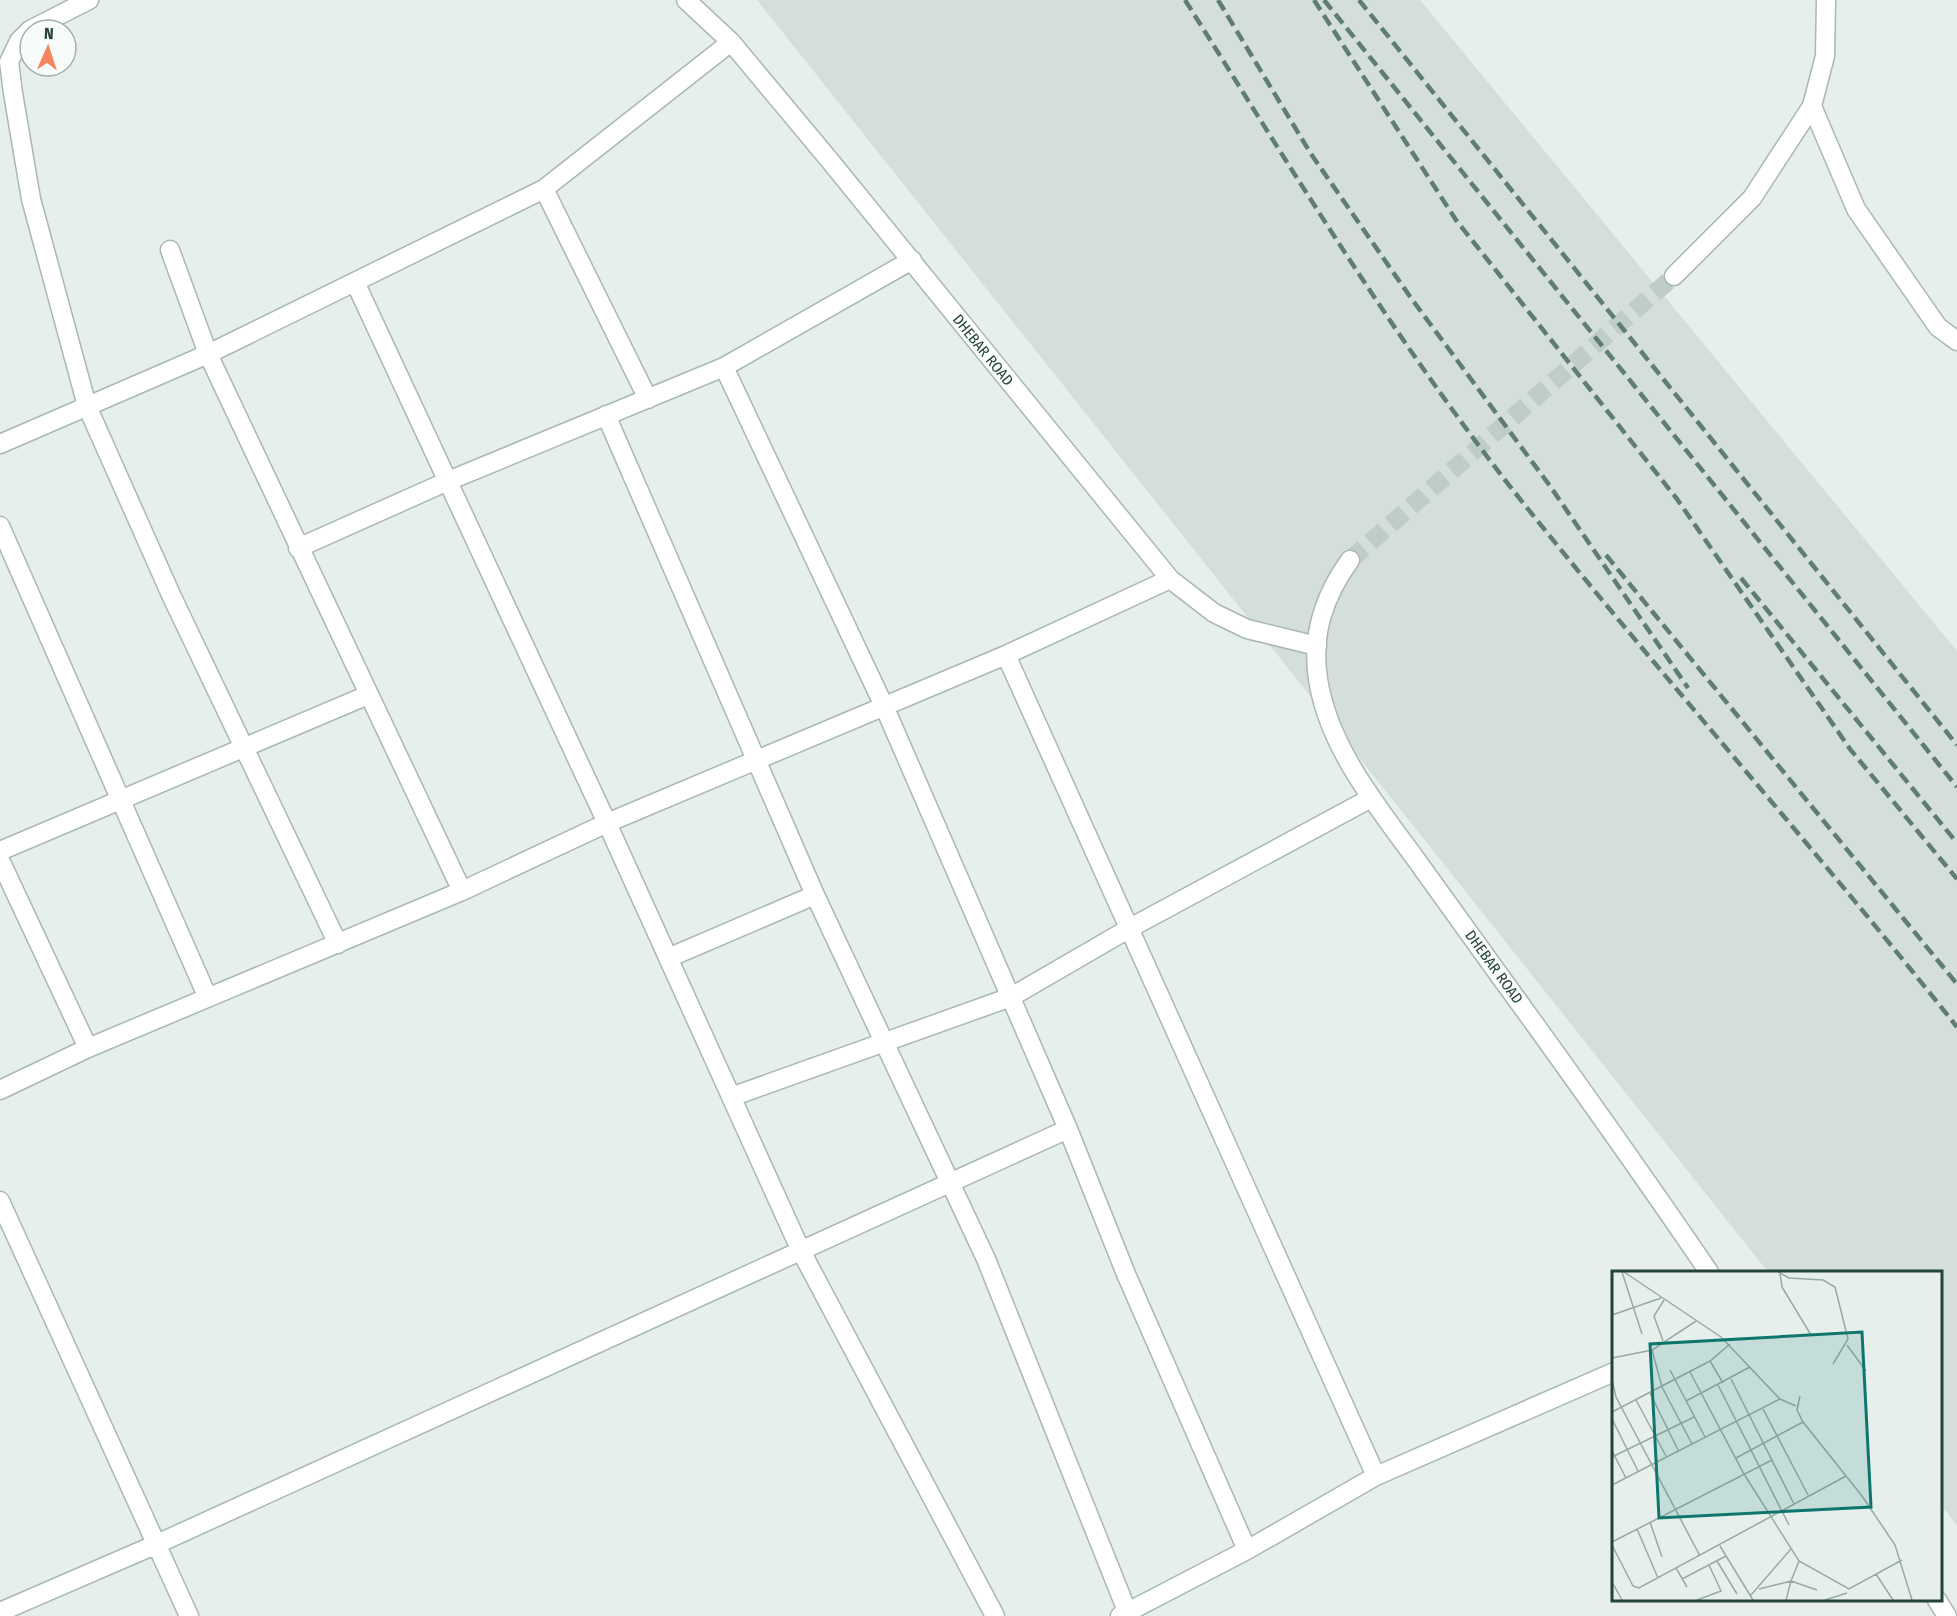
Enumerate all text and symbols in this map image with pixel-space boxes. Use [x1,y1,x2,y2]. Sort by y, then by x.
north arrow [18,18,78,78]
text: N [43,24,54,43]
street label: DHEBAR ROAD [949,311,1017,389]
street label: DHEBAR ROAD [1461,927,1527,1007]
inset map [1612,1271,1942,1601]

